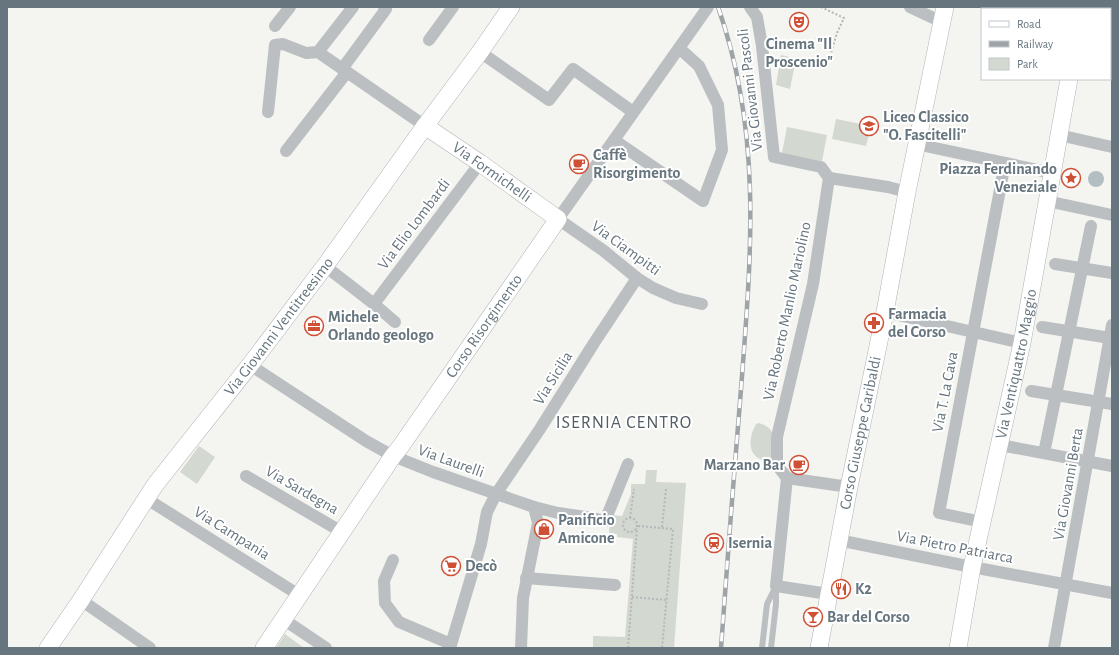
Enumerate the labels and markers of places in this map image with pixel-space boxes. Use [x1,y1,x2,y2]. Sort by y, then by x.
theatre icon: Cinema "Il Proscenio" [788,11,810,33]
place label: Cinema "Il Proscenio" [765,36,833,70]
place label: Liceo Classico "O. Fascitelli" [883,109,969,143]
school or university icon: Liceo Classico "O. Fascitelli" [858,115,880,137]
place label: Caffè Risorgimento [593,147,680,181]
cafe icon: Caffè Risorgimento [568,153,590,175]
place label: Piazza Ferdinando Veneziale [939,161,1057,195]
place icon: Piazza Ferdinando Veneziale [1060,167,1082,189]
place label: Farmacia del Corso [888,306,947,340]
place label: Michele Orlando geologo [328,309,434,343]
pharmacy icon: Farmacia del Corso [863,312,885,334]
office icon: Michele Orlando geologo [303,315,325,337]
cafe icon: Marzano Bar [788,454,810,476]
place label: Marzano Bar [704,457,785,473]
place label: Panificio Amicone [558,512,615,546]
shop icon: Panificio Amicone [533,518,555,540]
station icon: Isernia [703,532,725,554]
place label: Isernia [728,535,772,551]
supermarket icon: Decò [440,555,462,577]
place label: Decò [465,558,497,574]
restaurant icon: K2 [830,578,852,600]
place label: K2 [855,581,872,597]
bar icon: Bar del Corso [802,606,824,628]
place label: Bar del Corso [827,609,910,625]

